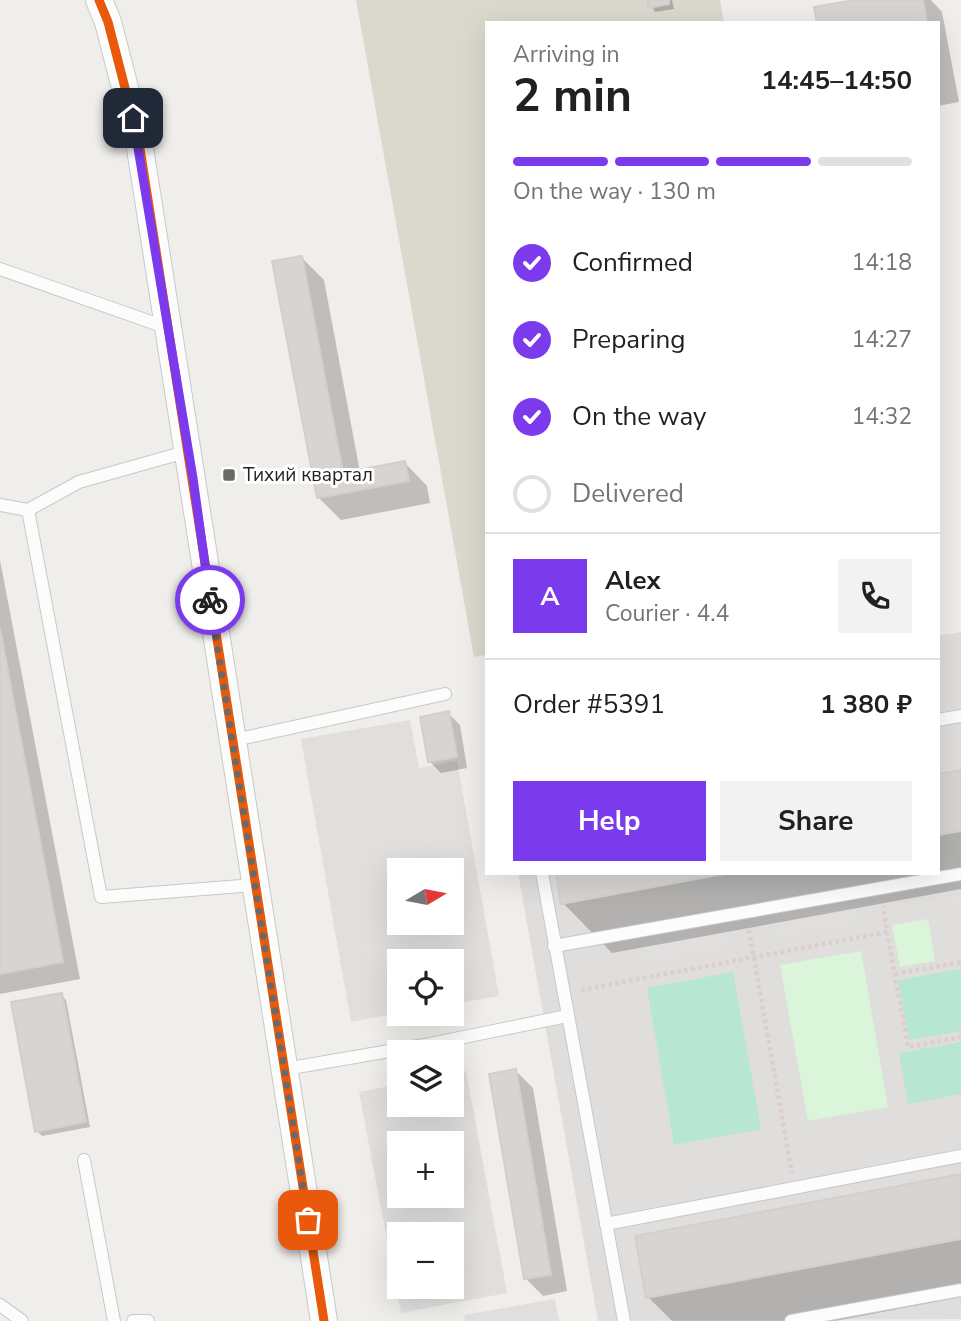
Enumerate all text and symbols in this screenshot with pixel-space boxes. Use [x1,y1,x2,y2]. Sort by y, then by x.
text: Arriving in [513,39,620,70]
text: 14:45–14:50 [761,63,912,98]
text: 2 min [513,64,632,127]
pin [103,88,163,148]
icon: home [114,99,152,137]
text: On the way · 130 m [513,176,716,207]
icon: check [513,244,551,282]
text: Confirmed [572,245,693,280]
text: 14:18 [852,247,912,278]
icon: check [513,321,551,359]
text: Preparing [572,322,685,357]
text: 14:27 [852,324,912,355]
icon: check [513,398,551,436]
text: On the way [572,399,706,434]
text: 14:32 [852,401,912,432]
place label: Тихий квартал [243,462,373,488]
marker: Тихий квартал [221,467,237,483]
text: Delivered [572,476,684,511]
button: phone [838,559,912,633]
text: Alex [605,563,661,598]
courier [175,565,245,635]
text: A [540,579,560,614]
icon: bike [191,581,229,619]
text: Courier · 4.4 [605,598,729,629]
text: Order #5391 [513,687,665,722]
text: 1 380 ₽ [820,687,912,722]
button: Help [513,781,706,861]
button: Share [720,781,912,861]
north arrow [387,858,464,934]
map controls [387,858,464,1299]
button: locate [387,949,464,1026]
button: layers [387,1040,464,1117]
button: + [387,1131,464,1208]
pin [278,1190,338,1250]
icon: bag [289,1201,327,1239]
button: − [387,1222,464,1299]

